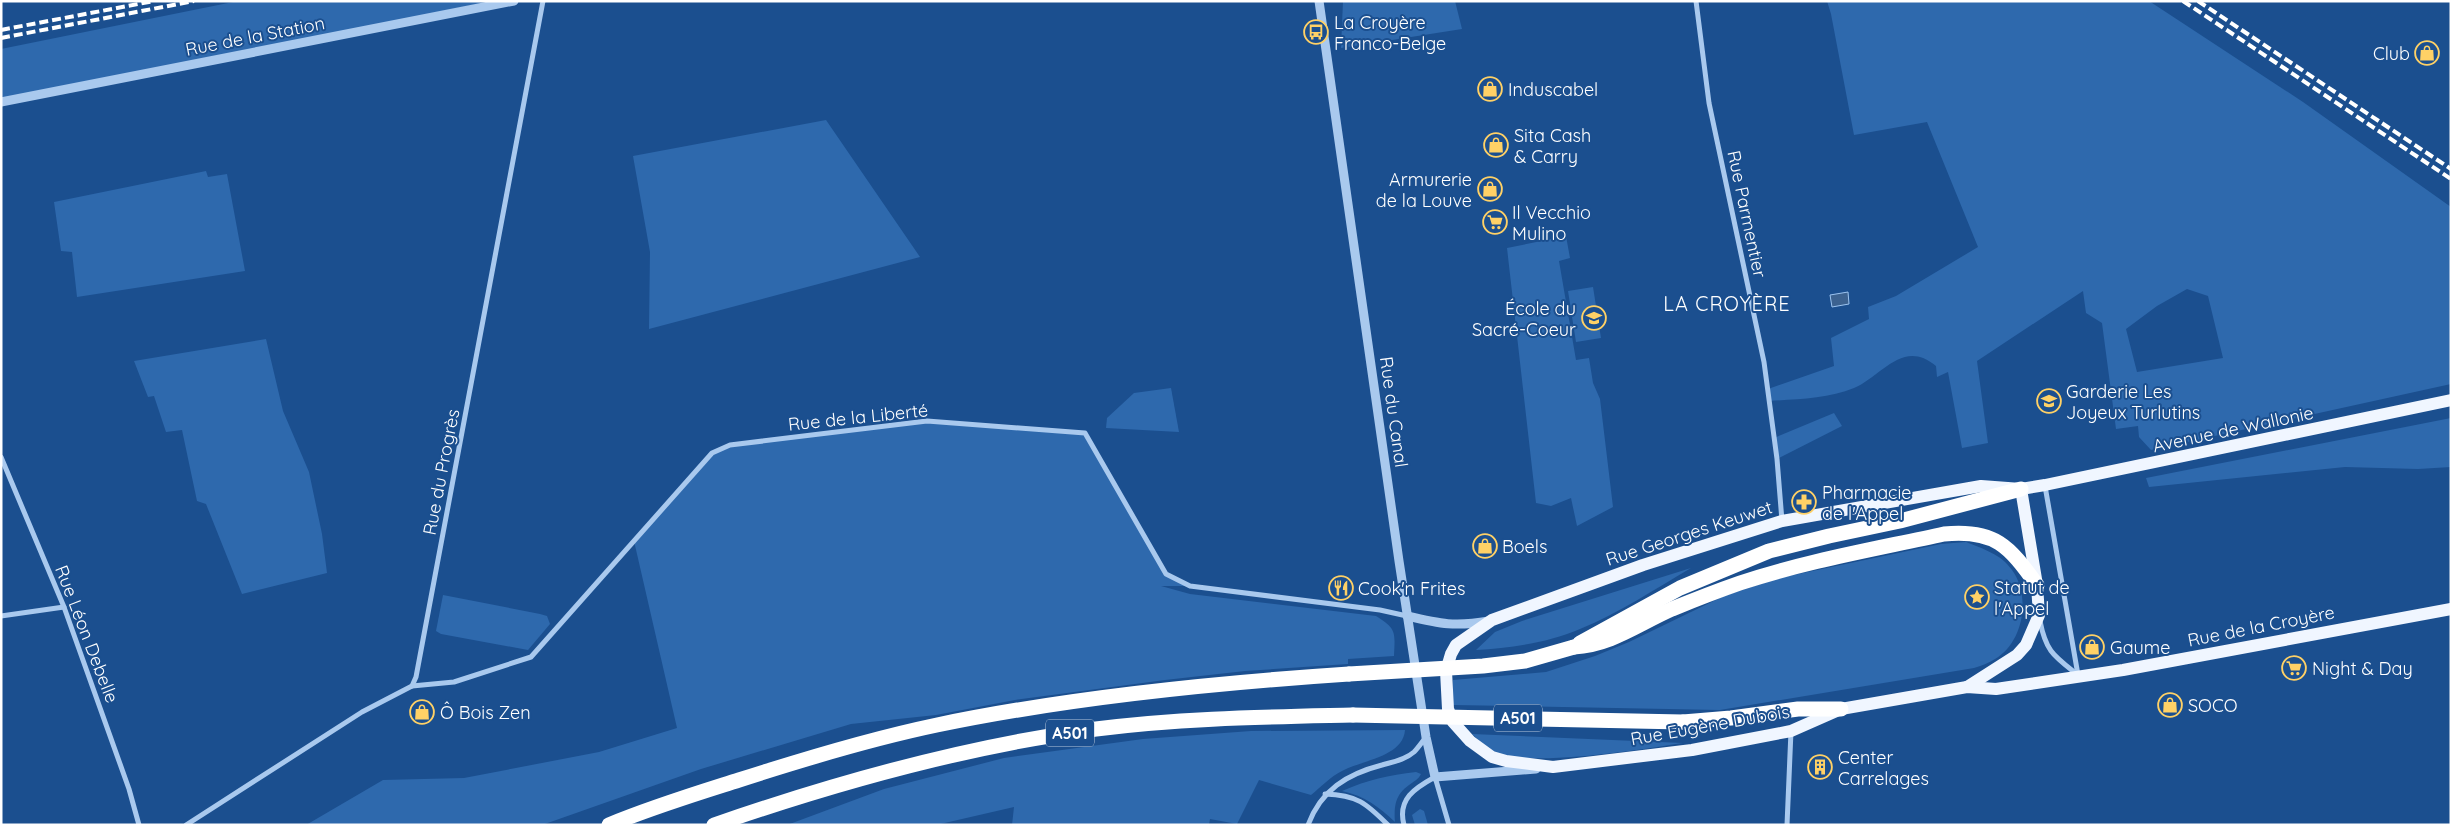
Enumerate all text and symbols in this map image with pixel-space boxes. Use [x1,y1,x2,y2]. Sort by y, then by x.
street label: Rue de la Station [183,11,327,61]
place label: La Croyère Franco-Belge [1334,11,1446,55]
bus stop icon: La Croyère Franco-Belge [1303,19,1329,45]
shop icon: Club [2414,40,2440,66]
place label: Club [2373,42,2410,65]
shop icon: Induscabel [1477,76,1503,102]
place label: Induscabel [1508,78,1598,101]
place label: Sita Cash & Carry [1514,124,1591,168]
shop icon: Sita Cash & Carry [1483,132,1509,158]
street label: Rue Parmentier [1722,148,1772,280]
place label: Armurerie de la Louve [1376,168,1472,212]
shop icon: Armurerie de la Louve [1477,176,1503,202]
place label: Il Vecchio Mulino [1512,201,1591,245]
supermarket icon: Il Vecchio Mulino [1482,209,1508,235]
district label: LA CROYÈRE [1663,291,1791,316]
place label: École du Sacré-Coeur [1472,297,1576,341]
school or university icon: École du Sacré-Coeur [1581,305,1607,331]
street label: Rue du Canal [1375,355,1413,469]
place label: Garderie Les Joyeux Turlutins [2066,380,2200,424]
school or university icon: Garderie Les Joyeux Turlutins [2036,388,2062,414]
street label: Rue de la Liberté [787,398,929,436]
street label: Avenue de Wallonie [2150,401,2316,457]
street label: Rue du Progrès [417,407,465,537]
place label: Pharmacie de l'Appel [1822,481,1911,525]
pharmacy icon: Pharmacie de l'Appel [1791,489,1817,515]
street label: Rue Georges Keuwet [1603,495,1775,571]
shop icon: Boels [1472,533,1498,559]
place label: Boels [1502,535,1547,558]
street label: Rue Léon Debelle [50,562,124,706]
restaurant icon: Cook'n Frites [1328,575,1354,601]
place label: Statut de l'Appel [1994,576,2070,620]
place label: Cook'n Frites [1358,577,1465,600]
place icon: Statut de l'Appel [1964,584,1990,610]
street label: Rue de la Croyère [2186,600,2336,652]
shop icon: Gaume [2079,634,2105,660]
place label: Gaume [2110,636,2170,659]
supermarket icon: Night & Day [2281,655,2307,681]
place label: Night & Day [2312,657,2413,680]
shop icon: SOCO [2157,692,2183,718]
place label: SOCO [2188,694,2237,717]
shop icon: Ô Bois Zen [409,699,435,725]
street label: Rue Eugène Dubois [1629,700,1791,750]
place label: Ô Bois Zen [440,701,531,724]
road number: A501 [1494,704,1542,731]
road number: A501 [1046,720,1094,746]
place label: Center Carrelages [1838,746,1929,790]
building icon: Center Carrelages [1807,754,1833,780]

